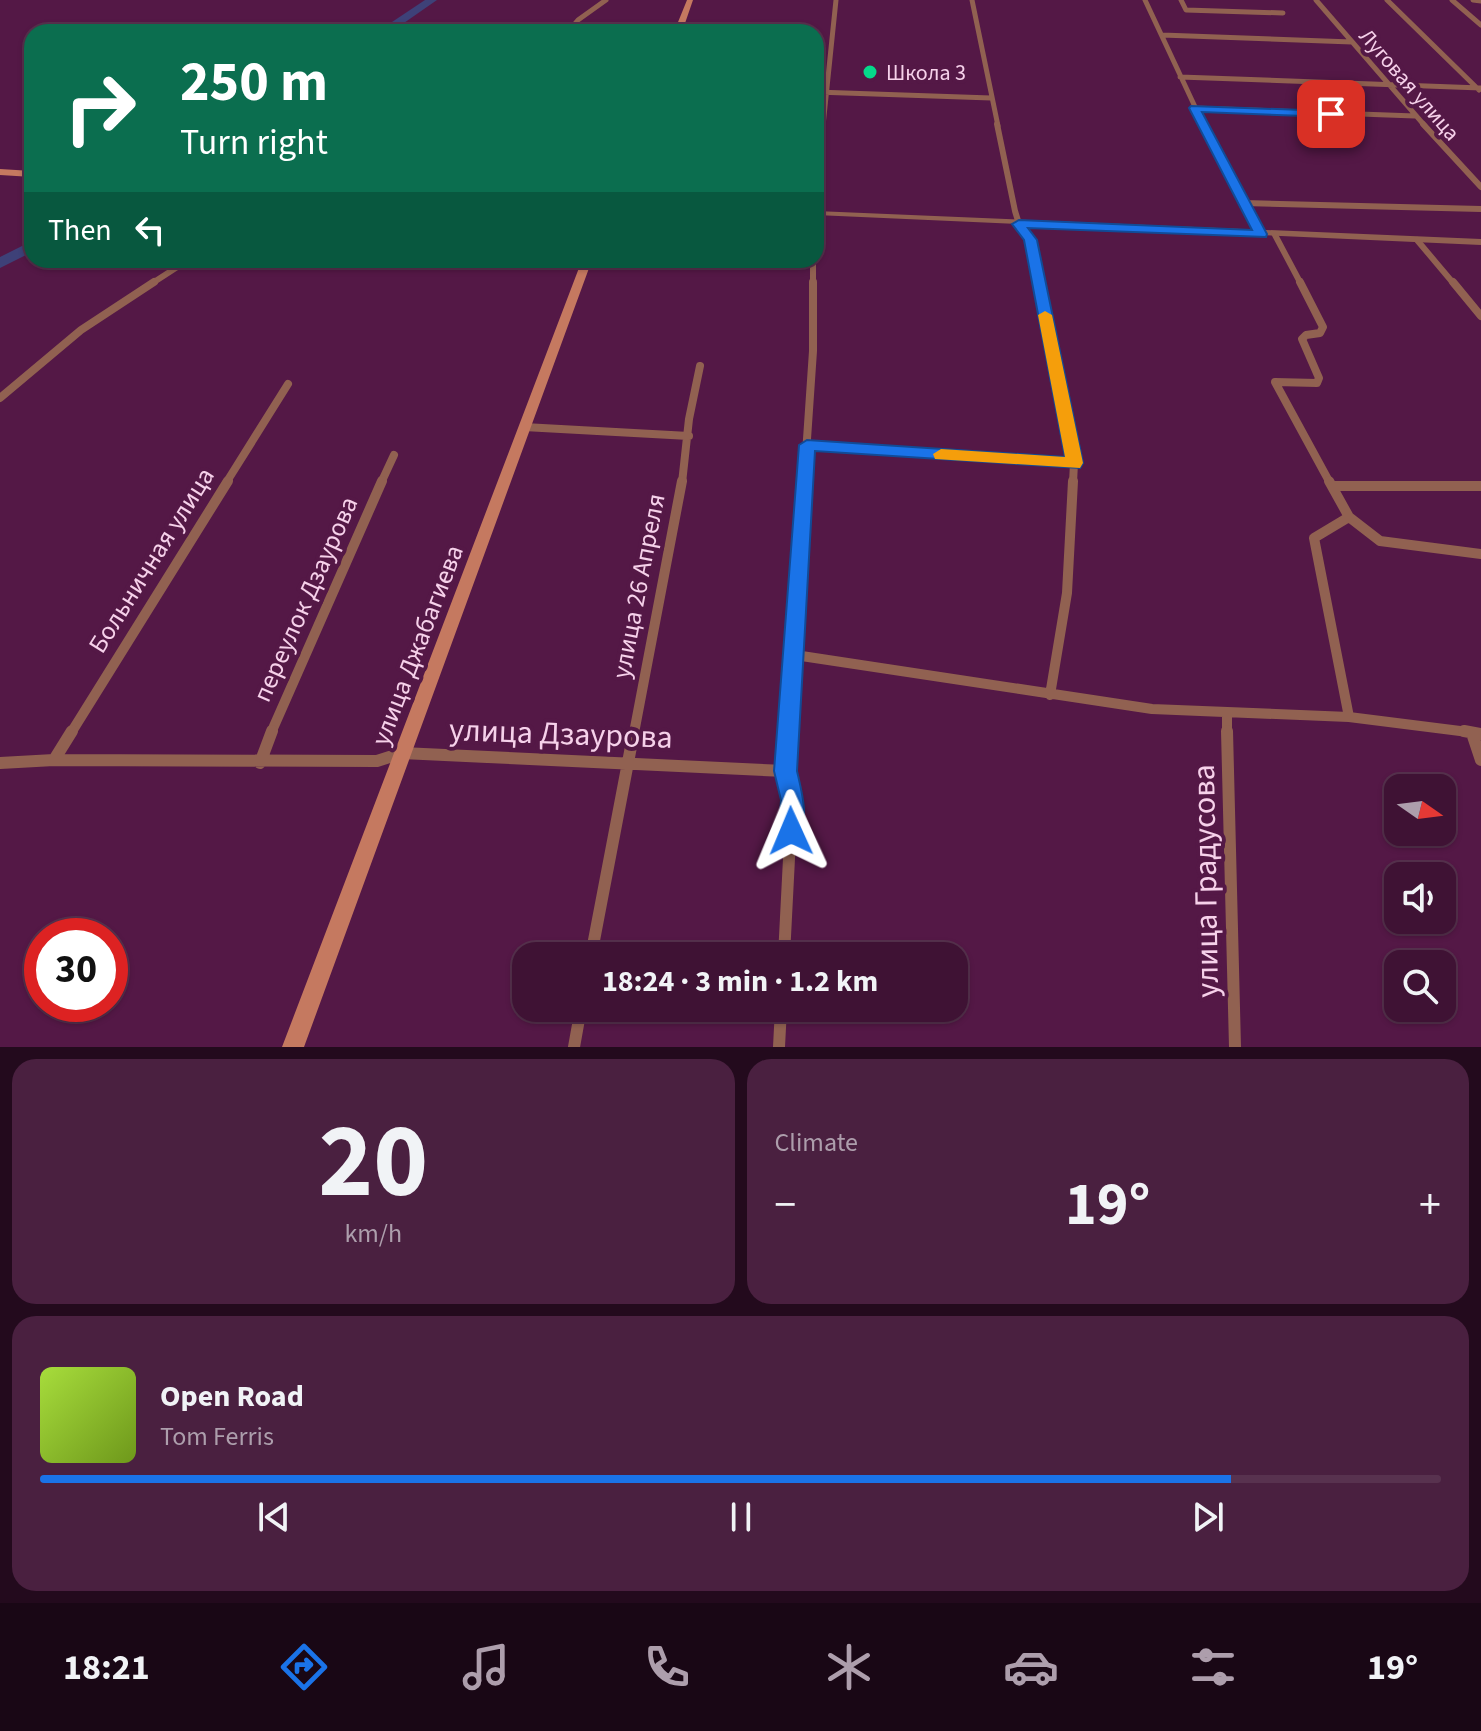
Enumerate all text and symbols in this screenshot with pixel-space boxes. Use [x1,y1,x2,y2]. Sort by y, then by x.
street label: Луговая улица [1351,21,1467,148]
text: 250 m [180,43,328,122]
icon: right [48,56,152,160]
place label: Школа 3 [886,57,966,89]
marker: Школа 3 [861,63,879,81]
pin [1297,80,1365,148]
icon: arrive [1309,92,1353,136]
text: Turn right [180,117,328,168]
icon: left [128,208,172,252]
text: Then [48,209,112,252]
street label: Больничная улица [79,460,224,660]
street label: переулок Дзаурова [244,491,367,708]
street label: улица 26 Апреля [602,491,675,682]
street label: улица Джабагиева [362,539,473,751]
street label: улица Дзаурова [448,707,674,761]
street label: улица Градусова [1181,764,1231,998]
north arrow [1384,774,1456,846]
map controls [1384,774,1456,1022]
position arrow [749,789,833,873]
button: sound [1384,862,1456,934]
speed limit sign: 30 [24,918,128,1022]
button: search [1384,950,1456,1022]
text: 18:24 · 3 min · 1.2 km [602,960,878,1003]
text: 20 [318,1089,428,1237]
text: Climate [775,1124,858,1161]
text: 19° [1065,1163,1150,1248]
text: − [775,1174,796,1237]
text: + [1419,1174,1441,1237]
text: km/h [344,1215,402,1252]
text: Open Road [160,1375,304,1418]
text: Tom Ferris [160,1418,274,1455]
icon: previous [252,1495,296,1539]
icon: pause [719,1495,763,1539]
icon: next [1186,1495,1230,1539]
icon: directions [276,1639,332,1695]
icon: music [458,1639,514,1695]
icon: phone [639,1639,695,1695]
icon: climate [821,1639,877,1695]
icon: car [1003,1639,1059,1695]
icon: filters [1185,1639,1241,1695]
text: 18:21 [63,1642,150,1693]
text: 19° [1367,1642,1418,1693]

